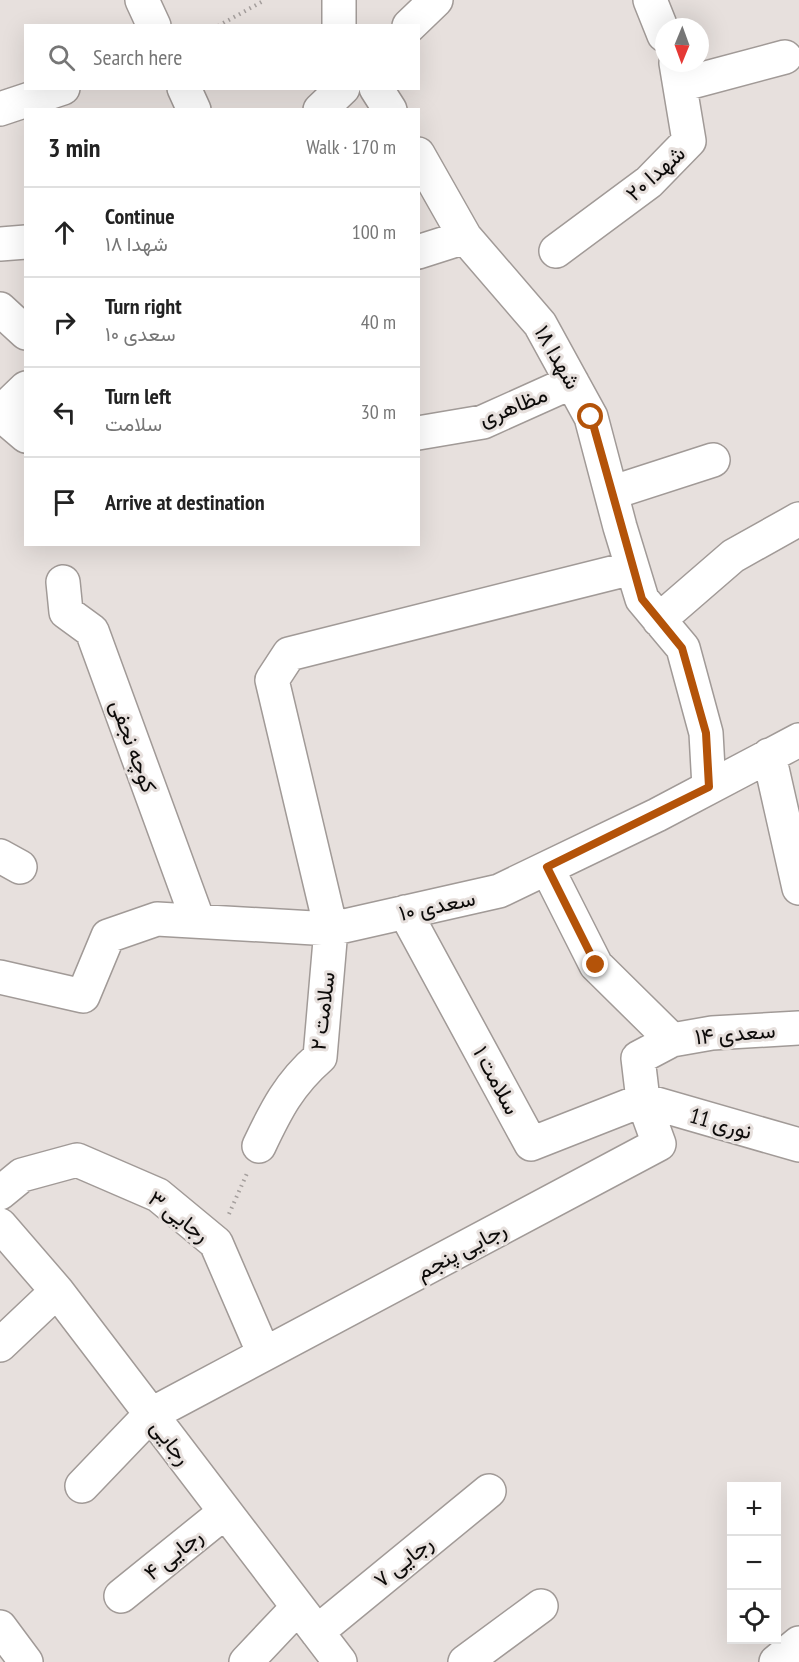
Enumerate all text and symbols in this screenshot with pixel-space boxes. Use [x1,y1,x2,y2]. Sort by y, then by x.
north arrow [655,18,709,72]
search box [24,24,420,90]
icon: search [45,41,78,74]
text: Search here [93,43,182,71]
text: 3 min [48,131,101,164]
text: Walk · 170 m [306,134,396,160]
street label: شهدا ۲۰ [619,139,691,207]
text: Continue [105,202,175,230]
icon: ahead [48,216,81,249]
text: 100 m [352,219,396,245]
text: شهدا ۱۸ [105,231,168,257]
text: Turn right [105,292,182,320]
icon: right [48,306,81,339]
text: 40 m [361,309,396,335]
street label: شهدا ۱۸ [529,320,587,394]
text: سعدی ۱۰ [105,321,175,347]
street label: مظاهری [475,380,551,432]
text: Turn left [105,382,171,410]
icon: left [48,396,81,429]
text: 30 m [361,399,396,425]
route start [577,403,603,429]
text: سلامت [105,411,162,437]
icon: arrive [48,486,81,519]
text: Arrive at destination [105,488,265,516]
street label: کوچه نجفی [103,696,164,797]
street label: سعدی ۱۰ [396,883,478,927]
route end [582,951,608,977]
street label: سلامت ۲ [303,970,341,1052]
street label: سعدی ۱۴ [694,1016,776,1050]
street label: سلامت ۱ [467,1041,527,1119]
street label: نوری 11 [687,1101,755,1145]
street label: رجایی ۳ [143,1184,215,1248]
street label: رجایی پنجم [411,1215,511,1286]
street label: رجایی [144,1414,198,1470]
map controls [727,1482,781,1644]
button: + [727,1482,781,1536]
street label: رجایی ۴ [138,1522,208,1586]
street label: رجایی ۷ [368,1529,438,1593]
button: − [727,1536,781,1590]
button: locate [727,1590,781,1644]

